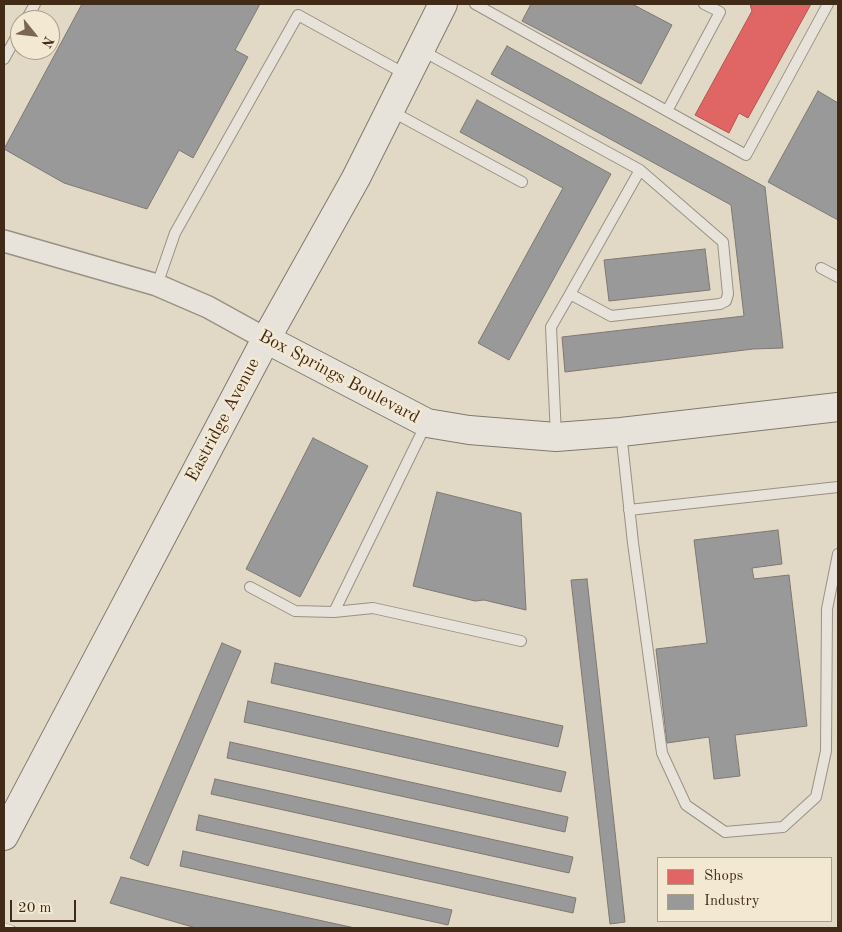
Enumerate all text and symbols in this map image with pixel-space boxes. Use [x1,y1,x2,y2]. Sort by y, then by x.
north arrow [10,10,60,60]
text: N [39,34,56,50]
street label: Box Springs Boulevard [255,325,423,429]
street label: Eastridge Avenue [181,354,265,486]
legend [657,857,832,922]
text: Shops [704,869,743,884]
scale bar [12,890,79,922]
text: Industry [704,894,760,909]
text: 20 m [18,901,52,916]

